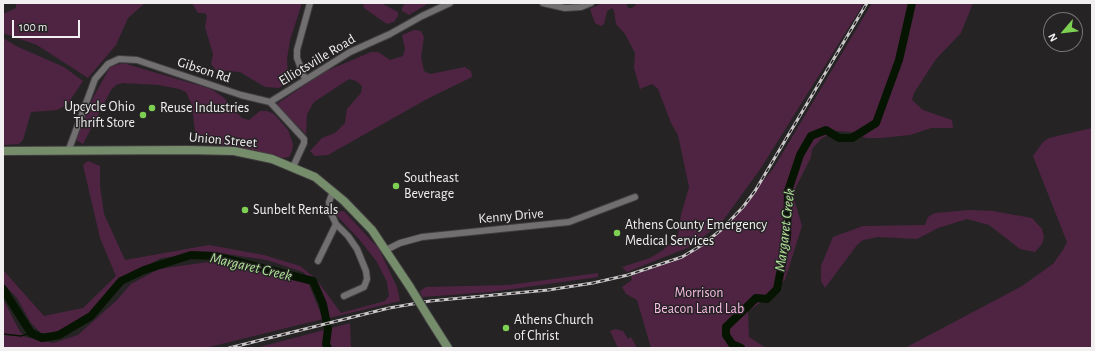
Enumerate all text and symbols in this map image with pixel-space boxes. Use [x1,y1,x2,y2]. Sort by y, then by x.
scale bar [14,12,82,38]
north arrow [1043,12,1083,52]
text: 100 m [19,21,47,33]
street label: Elliotsville Road [276,31,358,89]
text: N [1046,31,1059,43]
street label: Gibson Rd [175,54,233,86]
place label: Upcycle Ohio Thrift Store [64,99,135,132]
place label: Reuse Industries [160,100,249,116]
marker: Reuse Industries [147,103,157,113]
marker: Upcycle Ohio Thrift Store [138,110,148,120]
street label: Union Street [188,129,258,151]
place label: Southeast Beverage [404,170,459,202]
marker: Southeast Beverage [391,181,401,191]
water label: Margaret Creek [771,187,799,273]
place label: Sunbelt Rentals [253,202,338,218]
marker: Sunbelt Rentals [240,205,250,215]
street label: Kenny Drive [478,205,544,227]
place label: Athens County Emergency Medical Services [625,217,767,250]
marker: Athens County Emergency Medical Services [612,228,622,238]
water label: Margaret Creek [208,249,294,285]
park label: Morrison Beacon Land Lab [654,285,744,318]
place label: Athens Church of Christ [514,312,593,344]
marker: Athens Church of Christ [501,323,511,333]

